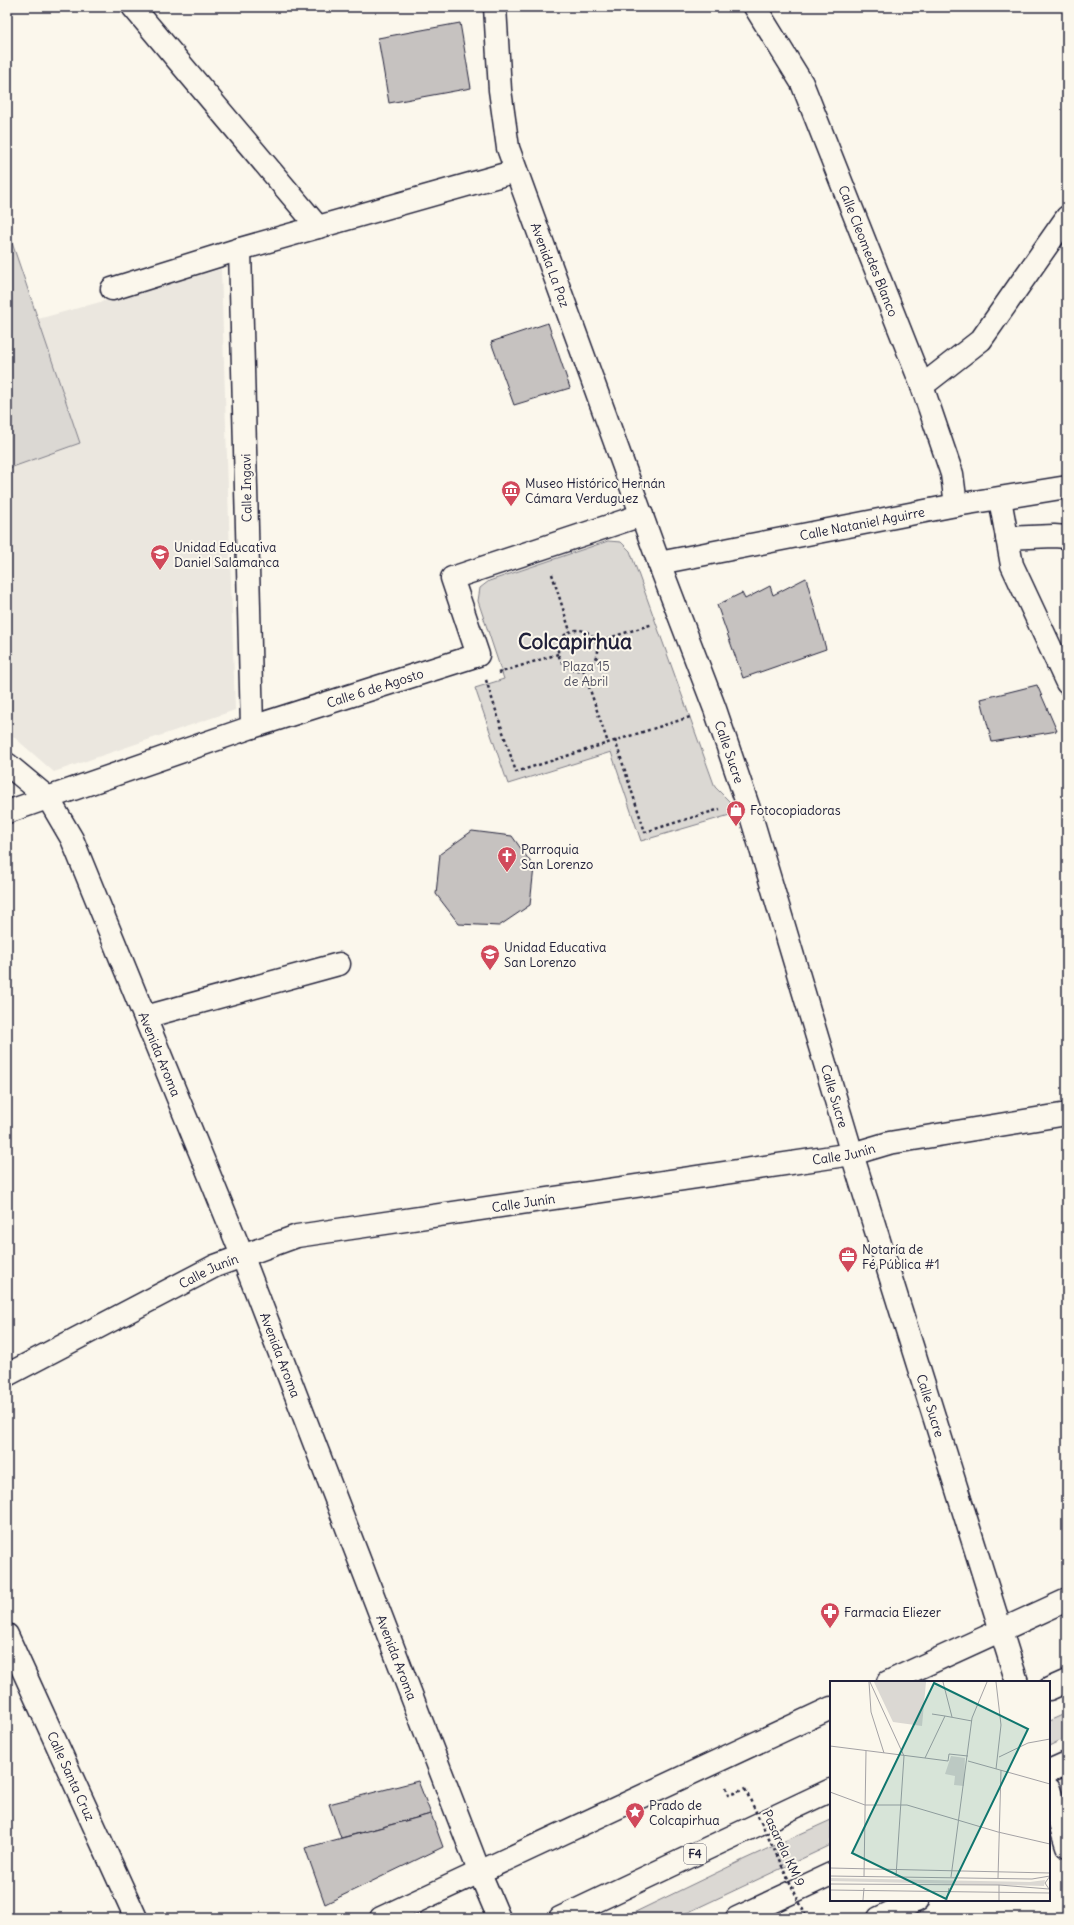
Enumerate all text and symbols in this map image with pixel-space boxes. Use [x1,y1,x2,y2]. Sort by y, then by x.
street label: Calle Cleomedes Blanco [834,183,902,319]
street label: Avenida La Paz [527,220,573,310]
street label: Calle Ingavi [237,453,256,523]
place label: Museo Histórico Hernán Cámara Verduguez [525,475,666,507]
museum icon: Museo Histórico Hernán Cámara Verduguez [500,479,522,507]
street label: Calle Nataniel Aguirre [798,503,926,544]
place label: Unidad Educativa Daniel Salamanca [174,539,279,571]
school or university icon: Unidad Educativa Daniel Salamanca [149,543,171,571]
district label: Colcapirhua [518,628,632,655]
park label: Plaza 15 de Abril [562,658,610,690]
street label: Calle 6 de Agosto [324,665,426,712]
street label: Calle Sucre [711,718,748,786]
shop icon: Fotocopiadoras [725,799,747,827]
place label: Fotocopiadoras [750,802,841,819]
place label: Parroquia San Lorenzo [521,841,593,873]
church icon: Parroquia San Lorenzo [496,845,518,873]
place label: Unidad Educativa San Lorenzo [504,939,606,971]
school or university icon: Unidad Educativa San Lorenzo [479,943,501,971]
street label: Avenida Aroma [135,1010,184,1099]
street label: Calle Sucre [817,1063,852,1130]
street label: Calle Junín [811,1139,878,1169]
street label: Calle Junín [491,1190,557,1216]
place label: Notaría de Fé Pública #1 [862,1241,940,1273]
office icon: Notaría de Fé Pública #1 [837,1245,859,1273]
street label: Calle Junín [176,1250,241,1292]
street label: Avenida Aroma [256,1310,304,1400]
street label: Calle Sucre [912,1372,948,1439]
pharmacy icon: Farmacia Eliezer [819,1601,841,1629]
place label: Farmacia Eliezer [844,1604,942,1621]
street label: Avenida Aroma [372,1612,420,1703]
inset map [830,1681,1050,1901]
street label: Calle Santa Cruz [43,1729,99,1824]
place label: Prado de Colcapirhua [649,1797,720,1829]
place icon: Prado de Colcapirhua [624,1801,646,1829]
street label: Pasarela KM 9 [758,1807,809,1889]
road number: F4 [684,1844,706,1864]

